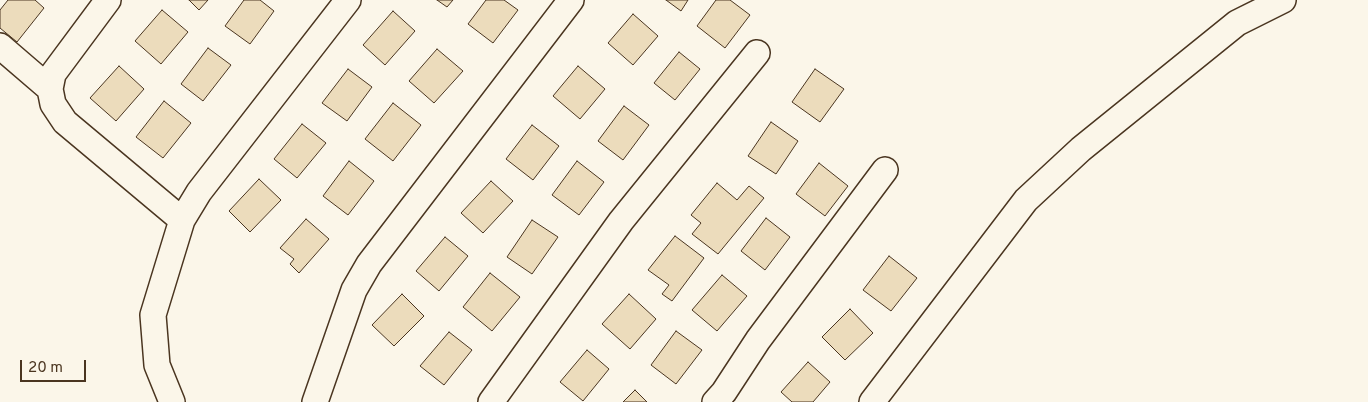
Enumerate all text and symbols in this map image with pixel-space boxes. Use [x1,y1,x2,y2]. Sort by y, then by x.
scale bar [22,350,89,382]
text: 20 m [28,359,63,378]

